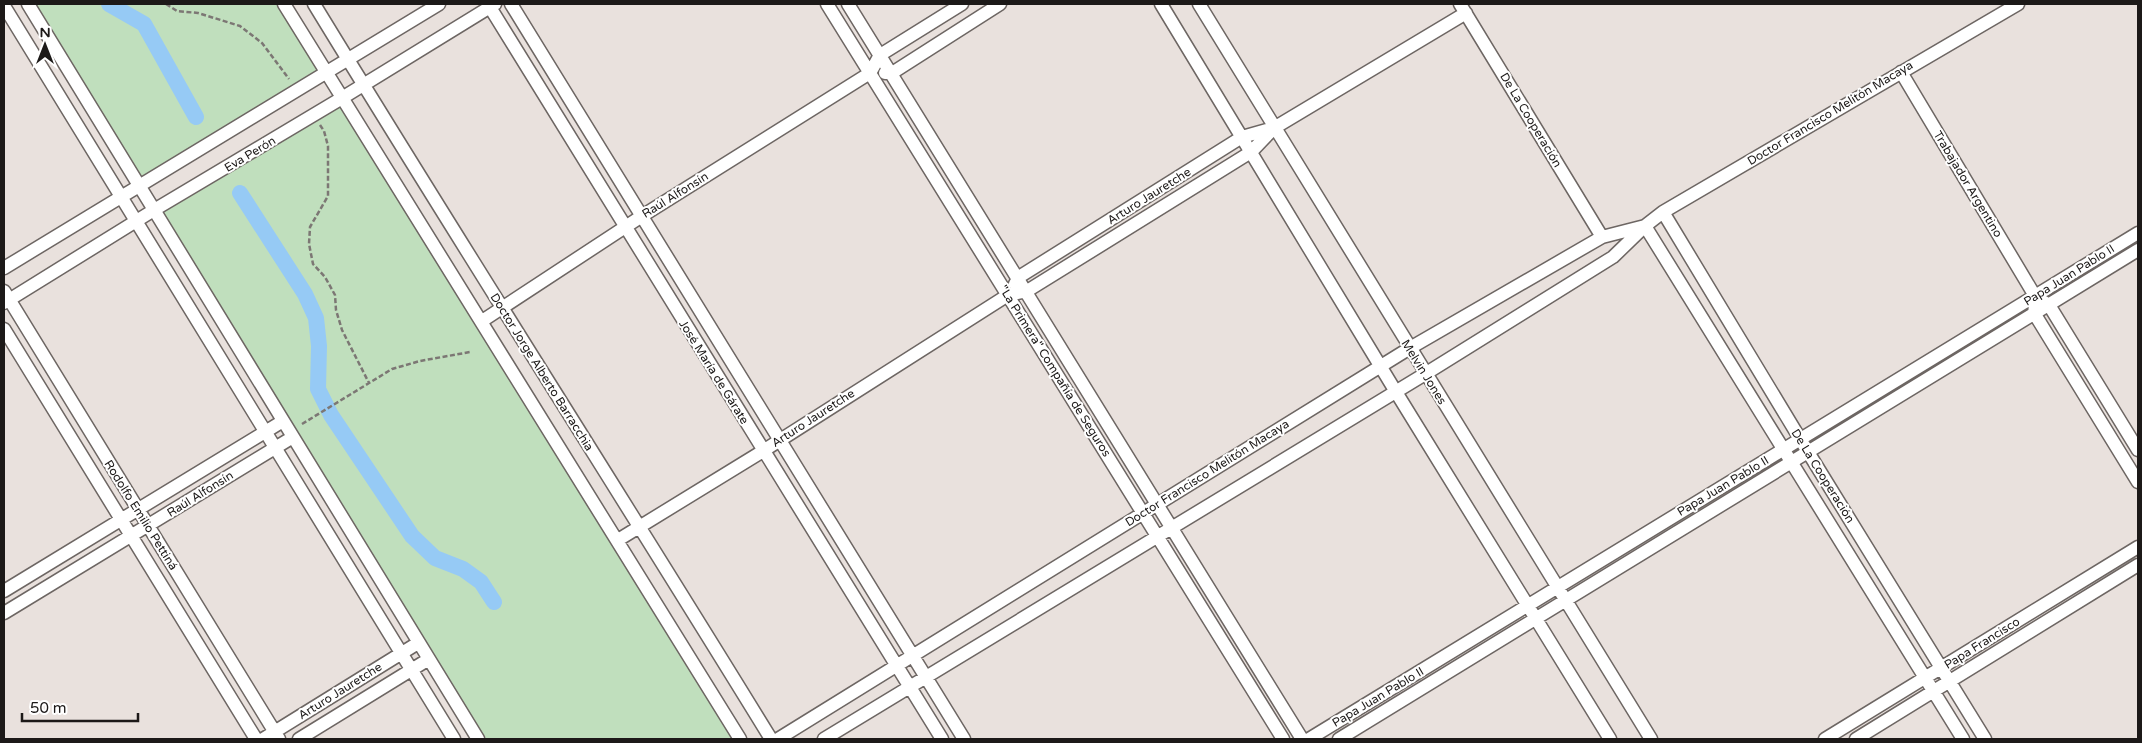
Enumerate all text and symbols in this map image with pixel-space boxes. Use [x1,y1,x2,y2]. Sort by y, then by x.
north arrow [20,20,70,70]
text: N [39,24,51,41]
street label: Doctor Francisco Melitón Macaya [1745,58,1915,168]
street label: De La Cooperación [1497,70,1565,170]
street label: Trabajador Argentino [1931,128,2005,240]
street label: Eva Perón [222,133,278,175]
street label: Arturo Jauretche [1105,165,1194,227]
street label: Raúl Alfonsín [639,169,711,221]
street label: Papa Juan Pablo II [2021,241,2117,309]
street label: "La Primera" Compañía de Seguros [996,283,1114,459]
street label: Doctor Jorge Alberto Barracchia [487,291,597,453]
street label: José María de Gárate [676,317,752,427]
street label: Melvin Jones [1399,337,1450,407]
street label: Arturo Jauretche [769,386,857,450]
street label: Doctor Francisco Melitón Macaya [1123,417,1291,529]
street label: De La Cooperación [1788,427,1858,525]
street label: Papa Juan Pablo II [1675,453,1771,519]
street label: Rodolfo Emilio Pettiná [101,457,181,573]
street label: Raúl Alfonsín [164,468,236,520]
street label: Papa Francisco [1942,614,2022,672]
street label: Arturo Jauretche [296,660,385,722]
street label: Papa Juan Pablo II [1330,664,1426,730]
scale bar [22,690,139,722]
text: 50 m [30,699,67,717]

